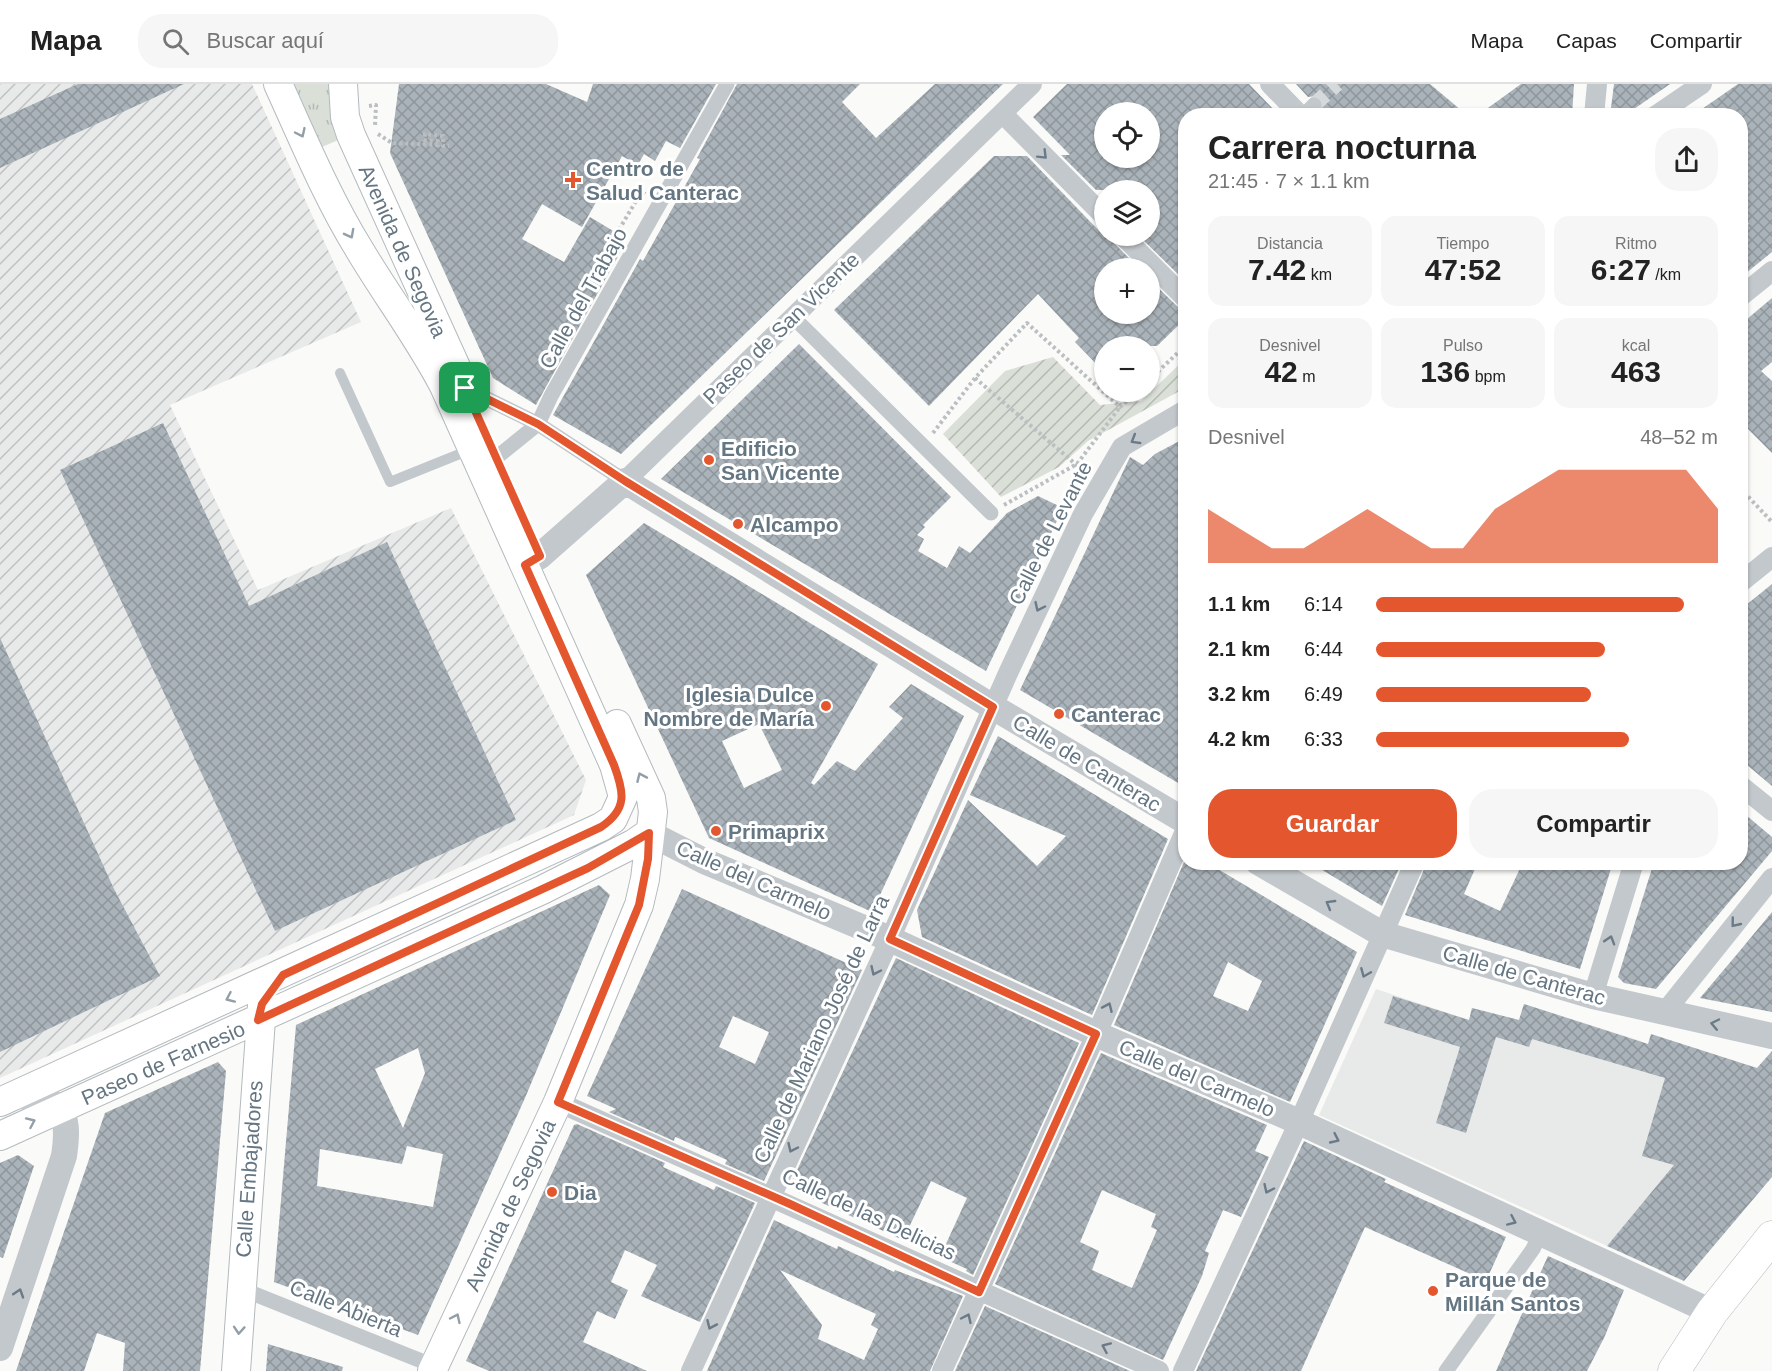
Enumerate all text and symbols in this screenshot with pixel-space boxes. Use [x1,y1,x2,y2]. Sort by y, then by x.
search box [138,14,558,68]
text: Mapa [30,25,102,56]
icon: search [159,25,192,58]
text: Buscar aquí [207,28,324,53]
text: Mapa [1471,29,1523,52]
text: Capas [1556,29,1617,52]
text: Compartir [1650,29,1742,52]
map controls [1094,102,1160,402]
button: locate [1094,102,1160,168]
one-way arrow [293,127,305,138]
button: share [1655,128,1718,191]
text: Carrera nocturna [1208,129,1476,166]
one-way arrow [1035,147,1046,158]
place label: Centro de Salud Canterac [586,157,739,204]
street label: Avenida de Segovia [355,161,452,341]
text: 21:45 · 7 × 1.1 km [1208,170,1370,192]
marker: Centro de Salud Canterac [564,171,582,189]
button: layers [1094,180,1160,246]
street label: Calle del Trabajo [535,224,631,372]
one-way arrow [343,228,355,239]
text: Distancia [1257,235,1323,252]
text: Tiempo [1437,235,1489,252]
text: Ritmo [1615,235,1657,252]
street label: Paseo de San Vicente [698,248,864,408]
text: 7.42 [1248,253,1306,286]
text: 47:52 [1425,253,1501,286]
text: 6:27 [1591,253,1651,286]
button: + [1094,258,1160,324]
text: km [1306,266,1332,283]
text: /km [1651,266,1681,283]
button: − [1094,336,1160,402]
text: Desnivel [1259,337,1321,354]
text: Pulso [1443,337,1483,354]
text: kcal [1622,337,1650,354]
text: 42 [1264,355,1298,388]
text: 136 [1420,355,1470,388]
text: 463 [1611,355,1661,388]
pin [439,362,490,413]
text: m [1298,368,1316,385]
text: bpm [1470,368,1506,385]
icon: arrive [448,371,481,404]
text: Desnivel [1208,426,1285,448]
text: 48–52 m [1640,426,1718,448]
one-way arrow [1131,432,1141,444]
place label: Edificio San Vicente [721,437,840,484]
marker: Edificio San Vicente [702,453,716,467]
street label: Calle de Levante [1004,458,1096,608]
place label: Alcampo [750,513,839,536]
marker: Alcampo [731,517,745,531]
text: 1.1 km [1208,593,1270,615]
text: 6:14 [1304,593,1343,615]
one-way arrow [1035,601,1047,612]
text: 2.1 km [1208,638,1270,660]
text: 6:44 [1304,638,1343,660]
place label: Iglesia Dulce Nombre de María [644,683,814,730]
text: 3.2 km [1208,683,1270,705]
text: 6:49 [1304,683,1343,705]
marker: Iglesia Dulce Nombre de María [819,699,833,713]
place label: Canterac [1071,703,1161,726]
marker: Canterac [1052,707,1066,721]
street label: Calle de Canterac [1009,710,1165,816]
text: 4.2 km [1208,728,1270,750]
text: 6:33 [1304,728,1343,750]
one-way arrow [636,773,648,784]
button: Guardar [1208,789,1457,858]
button: Compartir [1469,789,1718,858]
place label: Primaprix [728,820,825,843]
marker: Primaprix [709,824,723,838]
street label: Calle del Carmelo [673,836,835,924]
street label: Calle de Mariano José de Larra [749,891,893,1167]
one-way arrow [1326,900,1336,911]
one-way arrow [1732,916,1743,927]
one-way arrow [1603,935,1615,946]
street label: Calle de Canterac [1440,941,1608,1009]
one-way arrow [870,965,882,976]
one-way arrow [1360,967,1372,978]
one-way arrow [225,991,236,1003]
one-way arrow [1101,1002,1113,1013]
street label: Paseo de Farnesio [78,1017,248,1109]
one-way arrow [1710,1018,1720,1031]
street label: Calle del Carmelo [1116,1035,1278,1121]
street label: Calle Embajadores [231,1080,267,1258]
street label: Avenida de Segovia [460,1115,560,1294]
one-way arrow [24,1117,35,1129]
one-way arrow [1328,1131,1339,1143]
one-way arrow [788,1141,800,1152]
street label: Calle de las Delicias [778,1164,960,1264]
place label: Dia [564,1181,597,1204]
one-way arrow [1263,1183,1275,1194]
marker: Dia [545,1185,559,1199]
one-way arrow [1505,1214,1516,1226]
place label: Parque de Millán Santos [1445,1268,1580,1315]
street label: Calle Abierta [286,1275,406,1341]
marker: Parque de Millán Santos [1426,1284,1440,1298]
one-way arrow [11,1288,24,1299]
one-way arrow [449,1313,461,1324]
one-way arrow [959,1313,971,1324]
one-way arrow [706,1319,718,1330]
one-way arrow [233,1326,246,1335]
one-way arrow [1101,1343,1112,1355]

